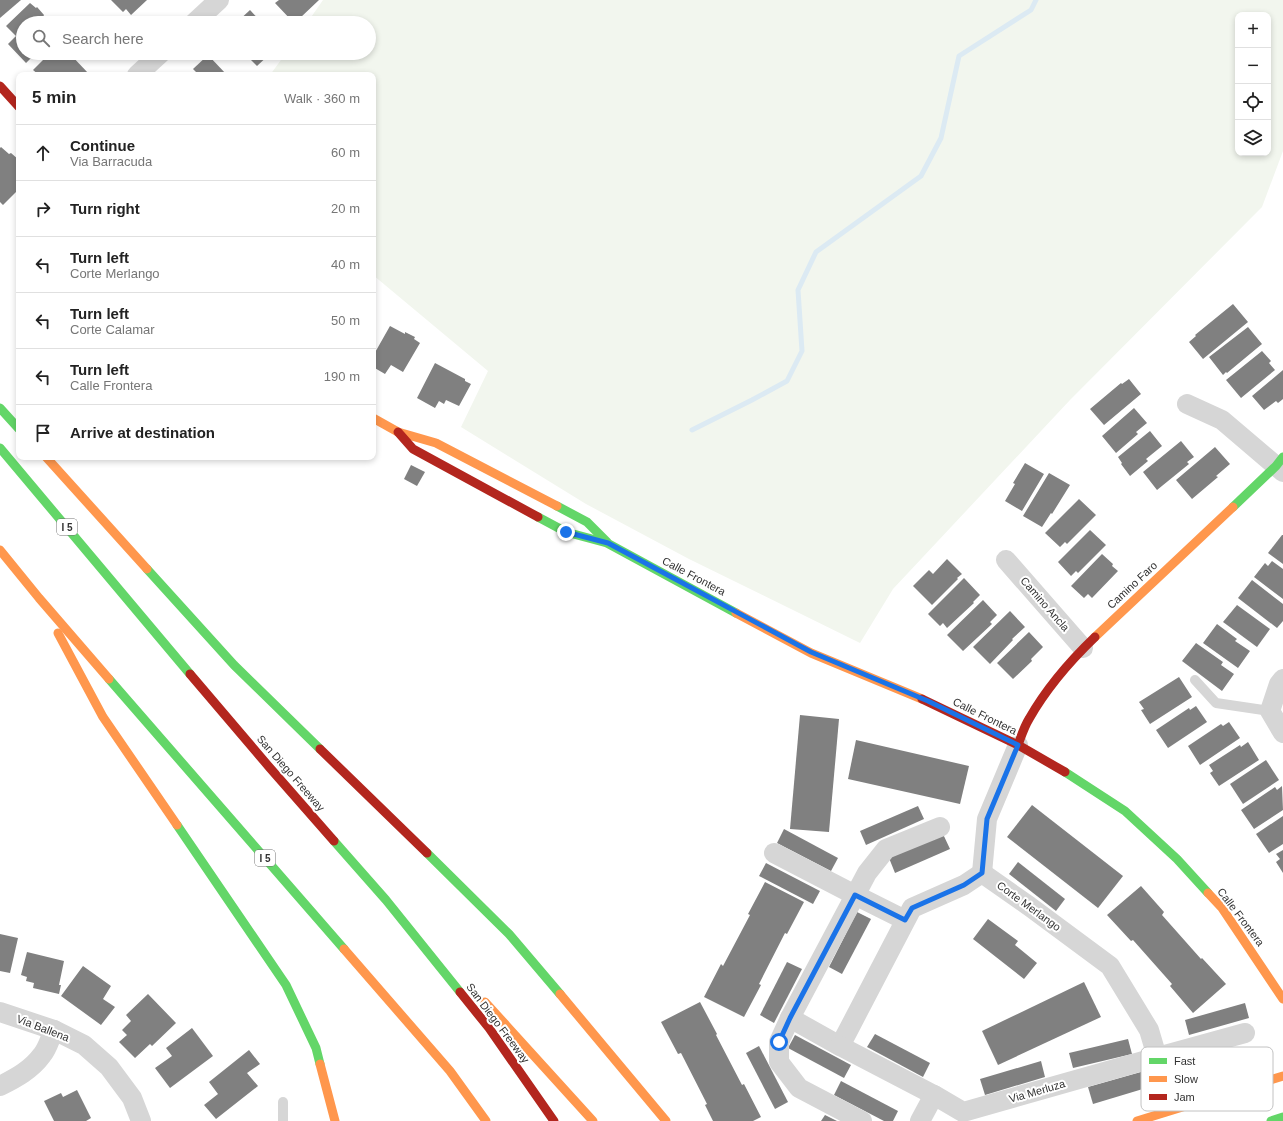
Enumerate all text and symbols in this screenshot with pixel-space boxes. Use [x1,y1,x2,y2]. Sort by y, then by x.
map controls [1235,12,1271,156]
button: + [1235,12,1271,48]
search box [16,16,376,60]
icon: search [30,27,52,49]
text: Search here [62,30,144,47]
button: − [1235,48,1271,84]
button: locate [1235,84,1271,120]
text: 5 min [32,88,76,107]
text: Walk · 360 m [284,91,360,106]
button: layers [1235,120,1271,156]
text: Continue [70,137,135,154]
icon: ahead [32,142,54,164]
text: 60 m [331,145,360,160]
text: Via Barracuda [70,154,152,169]
icon: right [32,198,54,220]
text: Turn right [70,200,140,217]
text: 20 m [331,201,360,216]
text: Turn left [70,249,129,266]
icon: left [32,254,54,276]
text: 40 m [331,257,360,272]
text: Corte Merlango [70,266,160,281]
text: Turn left [70,305,129,322]
icon: left [32,310,54,332]
text: 50 m [331,313,360,328]
text: Corte Calamar [70,322,155,337]
text: Turn left [70,361,129,378]
icon: left [32,366,54,388]
text: 190 m [324,369,360,384]
text: Calle Frontera [70,378,152,393]
icon: arrive [32,422,54,444]
text: Arrive at destination [70,424,215,441]
road number: I 5 [57,519,77,535]
route end [557,523,575,541]
street label: Calle Frontera [660,554,728,598]
street label: Camino Faro [1105,559,1159,611]
street label: Camino Ancla [1018,574,1072,634]
street label: Calle Frontera [951,695,1020,737]
street label: San Diego Freeway [255,733,328,814]
road number: I 5 [255,850,275,866]
street label: Corte Merlango [995,879,1063,933]
street label: Calle Frontera [1215,886,1267,949]
street label: San Diego Freeway [464,981,532,1066]
street label: Via Ballena [15,1012,72,1044]
route start [770,1033,788,1051]
legend [1141,1047,1273,1111]
text: Fast [1174,1055,1195,1067]
text: Slow [1174,1073,1198,1085]
street label: Via Merluza [1008,1077,1067,1105]
text: Jam [1174,1091,1195,1103]

